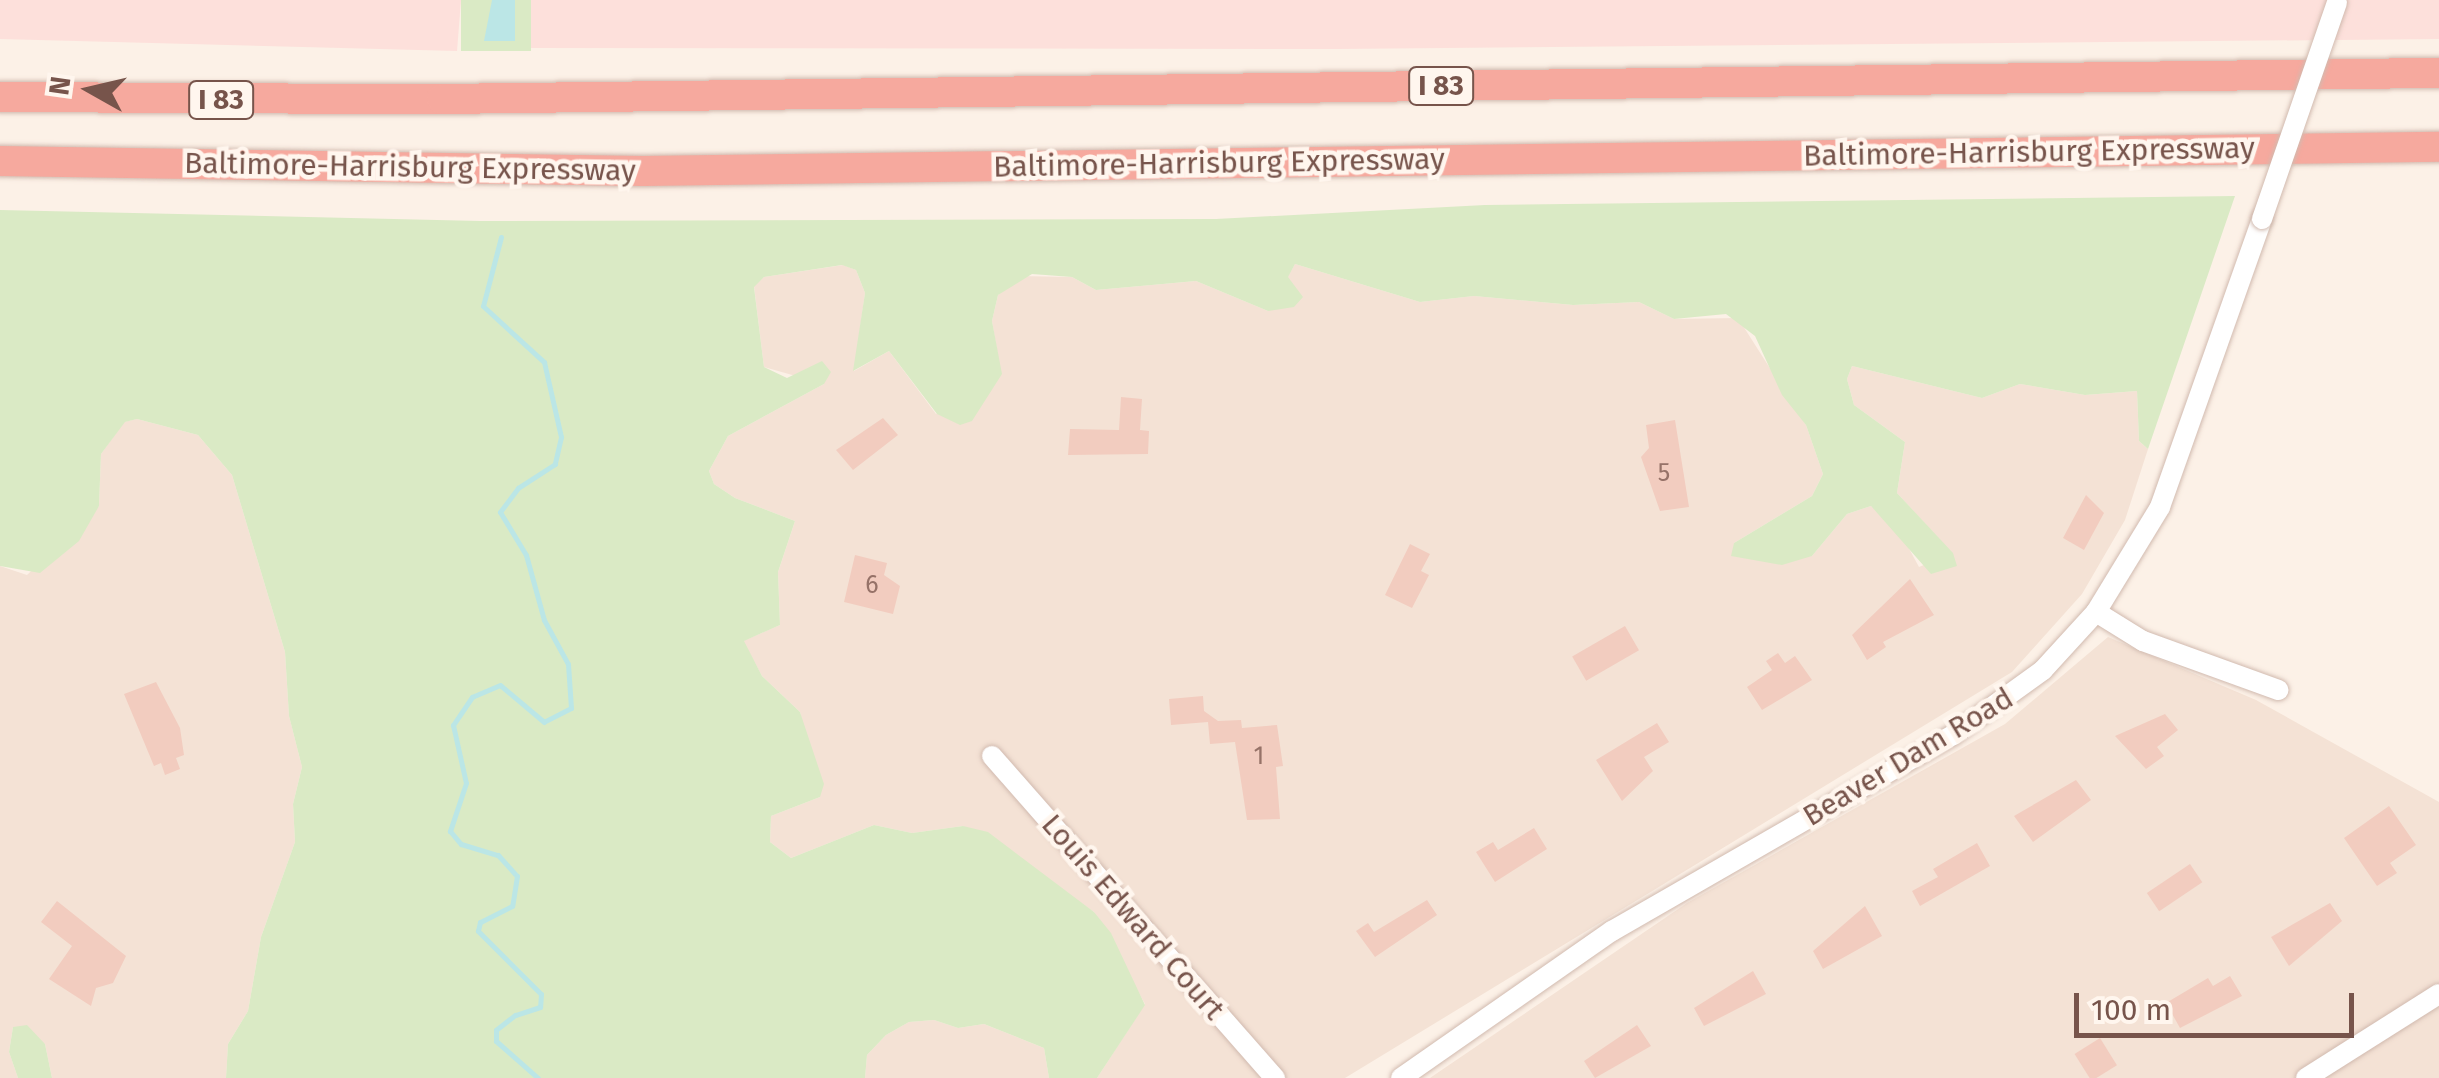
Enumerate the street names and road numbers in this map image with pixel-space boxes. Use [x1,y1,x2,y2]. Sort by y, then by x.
road number: I 83 [1406,63,1476,109]
road number: I 83 [186,77,256,123]
street label: Baltimore-Harrisburg Expressway [1803,130,2255,174]
street label: Baltimore-Harrisburg Expressway [993,141,1445,185]
street label: Baltimore-Harrisburg Expressway [184,145,636,189]
street label: Beaver Dam Road [1796,680,2020,834]
street label: Louis Edward Court [1034,807,1232,1027]

